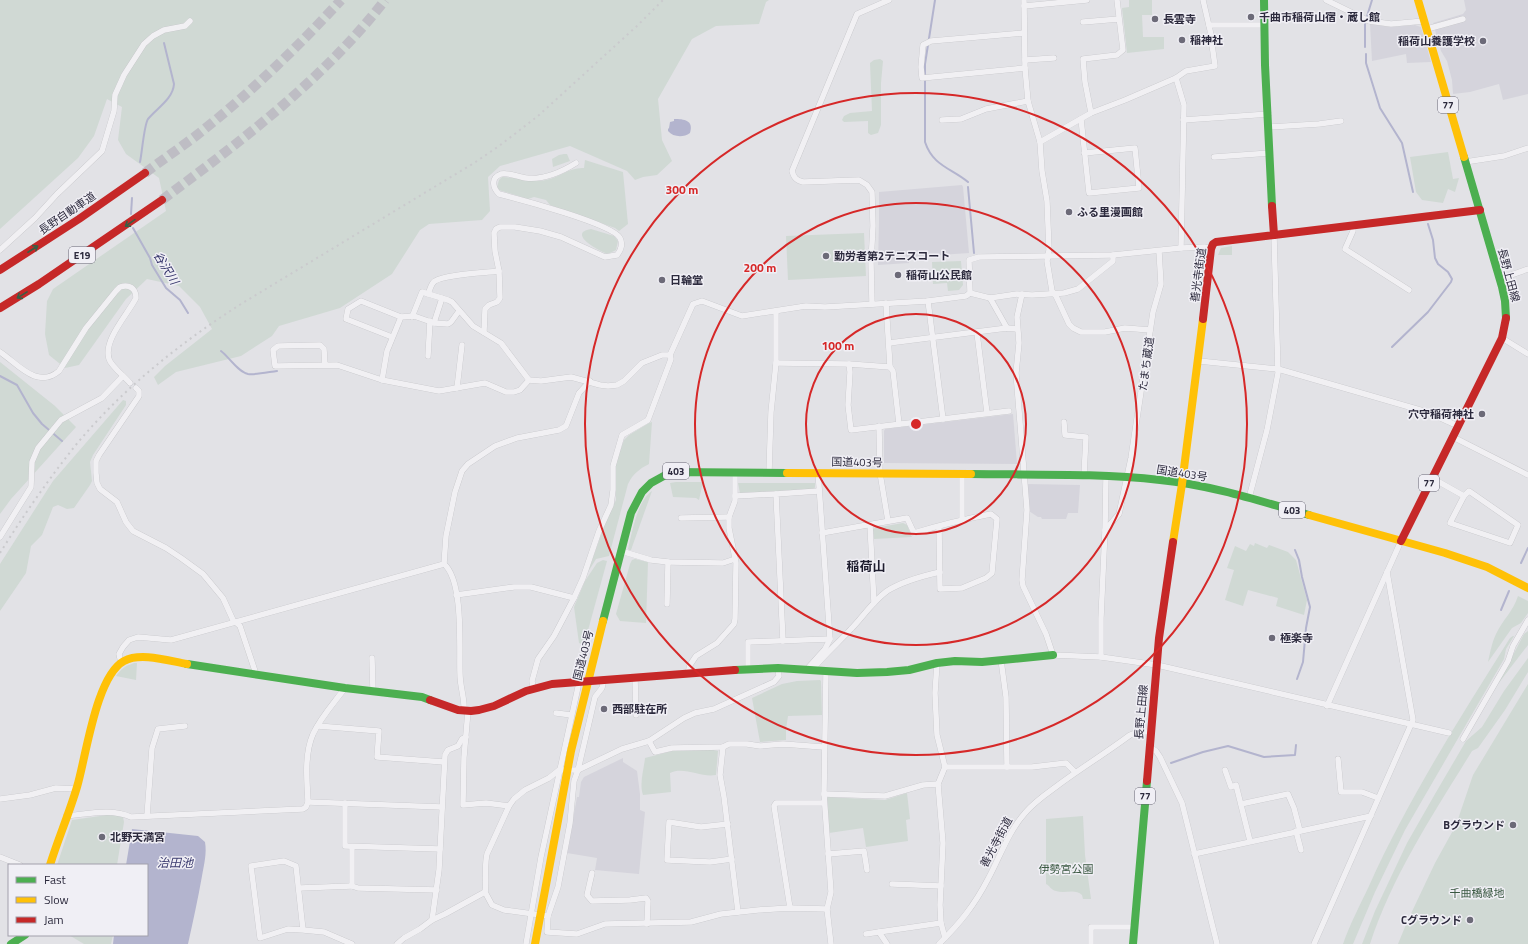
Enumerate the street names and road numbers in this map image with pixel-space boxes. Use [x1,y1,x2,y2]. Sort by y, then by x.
road number: 77 [1438,97,1458,113]
street label: 長野自動車道 [35,188,99,238]
street label: 長野上田線 [1494,246,1524,304]
road number: E19 [69,247,95,263]
street label: 善光寺街道 [1186,247,1210,303]
street label: たまち蔵道 [1134,336,1158,392]
street label: 国道403号 [831,454,883,470]
street label: 国道403号 [1155,461,1209,485]
road number: 403 [663,463,689,479]
road number: 77 [1419,475,1439,491]
road number: 403 [1279,502,1305,518]
street label: 国道403号 [569,628,597,682]
street label: 長野上田線 [1131,684,1151,740]
road number: 77 [1135,788,1155,804]
street label: 善光寺街道 [976,814,1016,870]

